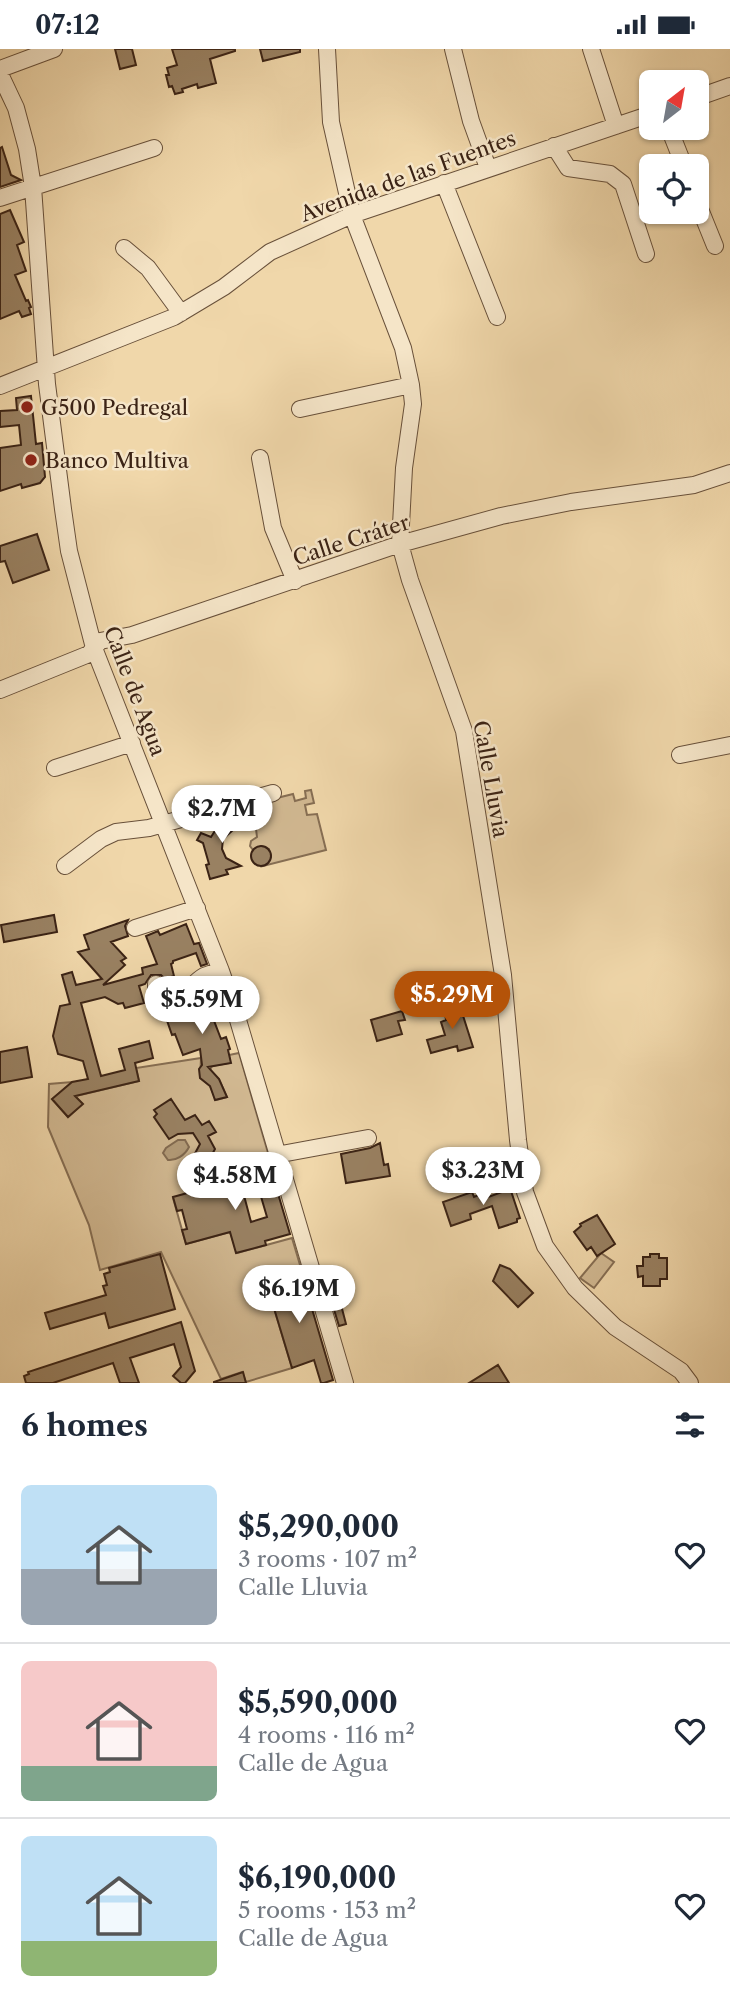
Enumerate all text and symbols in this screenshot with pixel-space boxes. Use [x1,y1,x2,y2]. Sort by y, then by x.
text: 07:12 [35,9,100,41]
north arrow [639,70,709,140]
map controls [639,70,709,224]
street label: Avenida de las Fuentes [296,125,519,227]
button: locate [639,154,709,224]
place label: G500 Pedregal [41,395,188,420]
marker: G500 Pedregal [19,399,35,415]
place label: Banco Multiva [45,448,190,473]
marker: Banco Multiva [23,452,39,468]
street label: Calle Cráter [290,509,413,571]
street label: Calle de Agua [99,623,172,760]
street label: Calle Lluvia [468,718,514,840]
pin: $2.7M [173,785,271,845]
text: $2.7M [188,794,256,822]
pin: $5.29M [395,971,509,1031]
pin: $5.59M [145,977,259,1036]
text: $5.29M [410,980,494,1008]
text: $5.59M [161,985,243,1013]
pin: $3.23M [426,1147,540,1207]
pin: $4.58M [178,1153,292,1212]
text: $3.23M [441,1156,525,1184]
text: $4.58M [193,1161,277,1189]
pin: $6.19M [242,1265,356,1325]
text: $6.19M [258,1274,340,1302]
icon: filters [671,1406,709,1444]
text: 6 homes [21,1407,148,1444]
text: $5,290,000 [238,1508,399,1545]
icon: home [77,1513,161,1597]
icon: heart [671,1536,709,1574]
text: 3 rooms · 107 m² [238,1545,417,1573]
text: Calle Lluvia [238,1573,368,1601]
text: $5,590,000 [238,1684,398,1721]
icon: home [77,1689,161,1773]
icon: heart [671,1712,709,1750]
text: 4 rooms · 116 m² [238,1721,415,1749]
text: Calle de Agua [238,1749,388,1777]
text: $6,190,000 [238,1859,396,1896]
icon: home [77,1864,161,1948]
icon: heart [671,1887,709,1925]
text: 5 rooms · 153 m² [238,1896,416,1924]
text: Calle de Agua [238,1924,388,1952]

